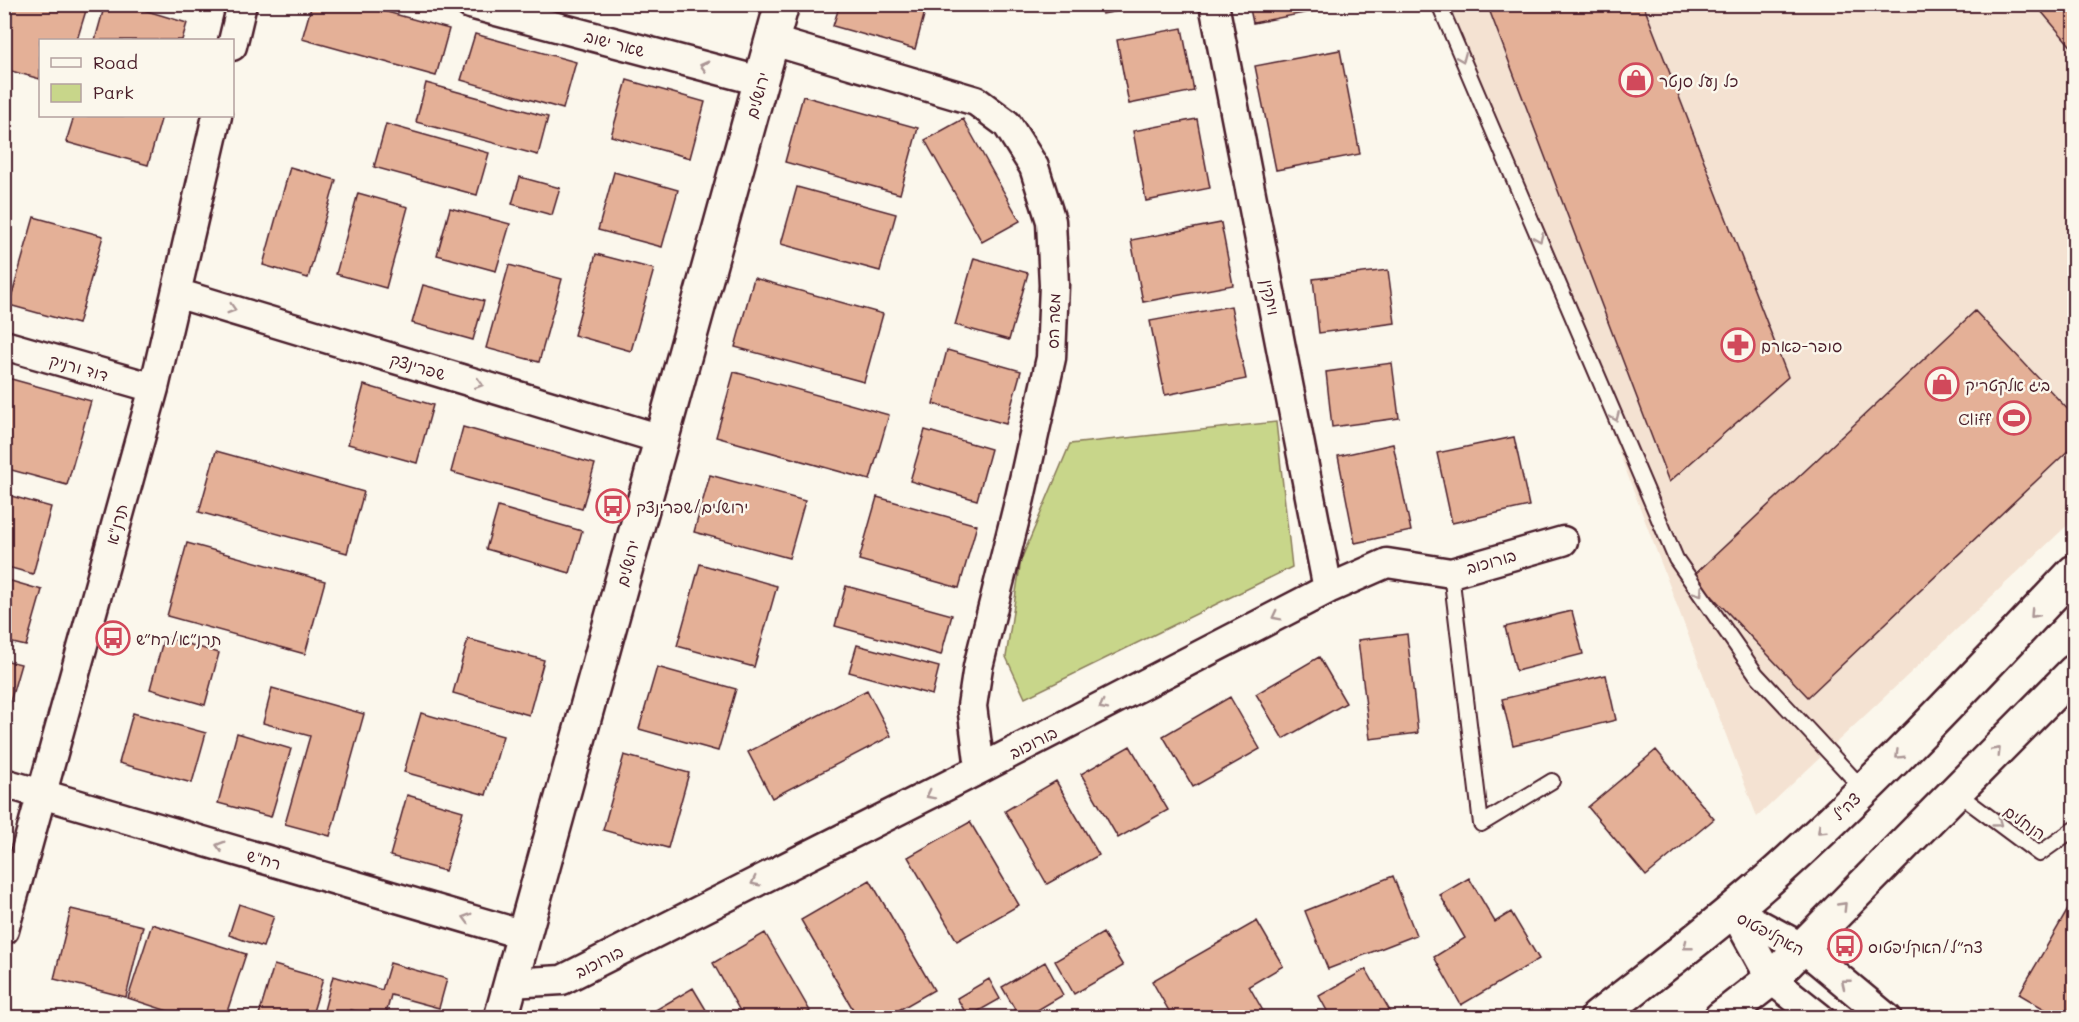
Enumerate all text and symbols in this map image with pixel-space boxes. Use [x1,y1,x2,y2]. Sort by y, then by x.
street label: שאר ישוב [583,25,647,61]
legend [39,39,234,117]
text: Road [93,50,138,74]
one-way arrow [1455,52,1467,63]
one-way arrow [699,61,709,73]
shop icon: כל נעל סנטר [1618,62,1654,98]
street label: ירושלים [740,70,774,120]
place label: כל נעל סנטר [1659,70,1739,91]
text: Park [93,80,134,104]
one-way arrow [1532,231,1544,242]
street label: ויתקין [1257,277,1285,317]
street label: משה הס [1042,293,1064,349]
one-way arrow [226,302,237,315]
pharmacy icon: סופר-פארם [1720,327,1756,363]
place label: סופר-פארם [1761,335,1842,356]
street label: שפרינצק [388,348,448,384]
street label: דוד ורניק [47,349,111,386]
shop icon: ביג אלקטריק [1924,366,1960,402]
place label: ביג אלקטריק [1965,374,2050,396]
one-way arrow [473,377,484,389]
sports icon: Cliff [1996,400,2032,436]
place label: Cliff [1958,408,1992,429]
one-way arrow [1608,411,1620,422]
bus stop icon: ירושלים/שפרינצק [595,488,631,524]
place label: ירושלים/שפרינצק [636,496,748,517]
street label: תרנ"א [100,501,132,547]
street label: ירושלים [611,538,643,588]
street label: בורוכוב [1463,544,1519,578]
one-way arrow [1692,586,1703,597]
one-way arrow [2030,608,2041,618]
one-way arrow [1272,609,1283,620]
bus stop icon: תרנ״א/רח״ש [95,620,131,656]
place label: תרנ״א/רח״ש [136,628,221,649]
one-way arrow [1098,698,1109,710]
street label: בורוכוב [1005,721,1061,763]
one-way arrow [1895,748,1906,759]
one-way arrow [1990,748,2001,759]
one-way arrow [925,787,936,799]
street label: צה"ל [1827,788,1865,824]
street label: הנחלים [2000,800,2050,844]
one-way arrow [1991,816,2002,827]
one-way arrow [1817,822,1828,833]
one-way arrow [215,841,226,853]
street label: רח"ש [244,844,284,874]
one-way arrow [751,875,762,887]
one-way arrow [1836,902,1847,912]
street label: האקליפטוס [1733,906,1808,960]
one-way arrow [462,913,473,925]
bus stop icon: צה״ל/האקליפטוס [1827,928,1863,964]
place label: צה״ל/האקליפטוס [1868,936,1983,958]
one-way arrow [1683,939,1694,950]
street label: בורוכוב [571,940,627,982]
one-way arrow [1841,979,1852,990]

